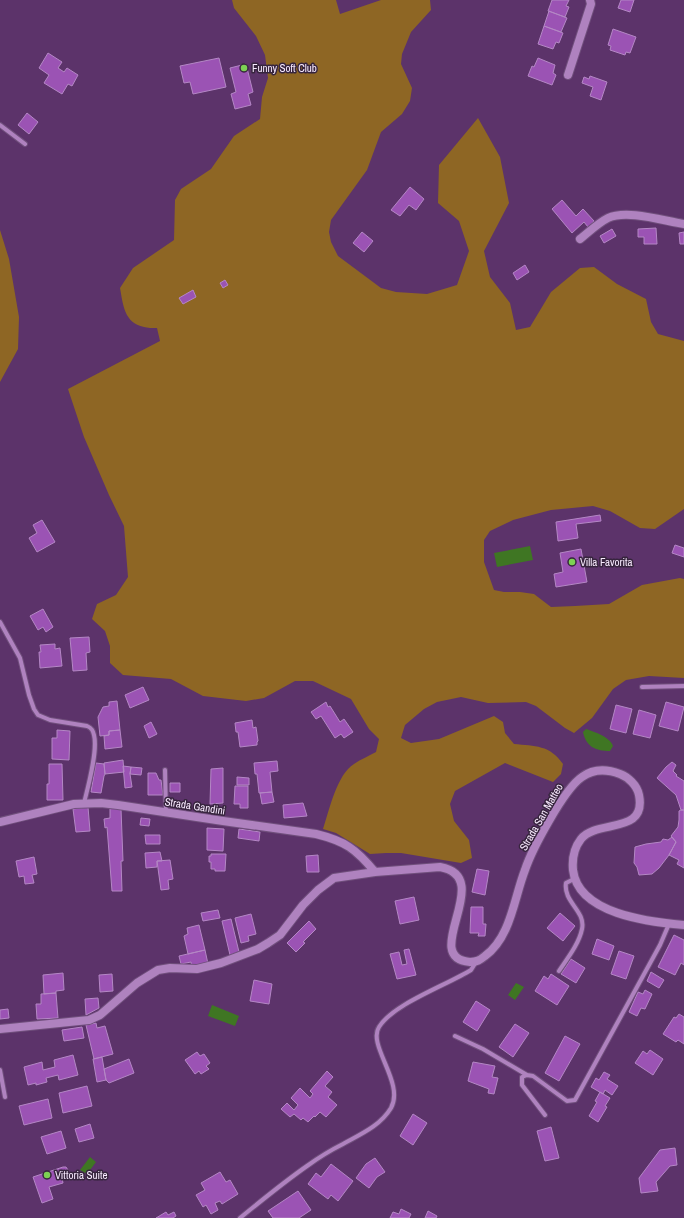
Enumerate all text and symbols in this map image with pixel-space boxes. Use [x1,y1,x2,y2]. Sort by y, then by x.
place label: Funny Soft Club [252,61,317,75]
marker: Funny Soft Club [239,63,249,73]
place label: Villa Favorita [580,555,633,569]
marker: Villa Favorita [567,557,577,567]
street label: Strada San Matteo [516,781,566,853]
street label: Strada Gandini [164,794,226,818]
place label: Vittoria Suite [55,1168,108,1182]
marker: Vittoria Suite [42,1170,52,1180]

